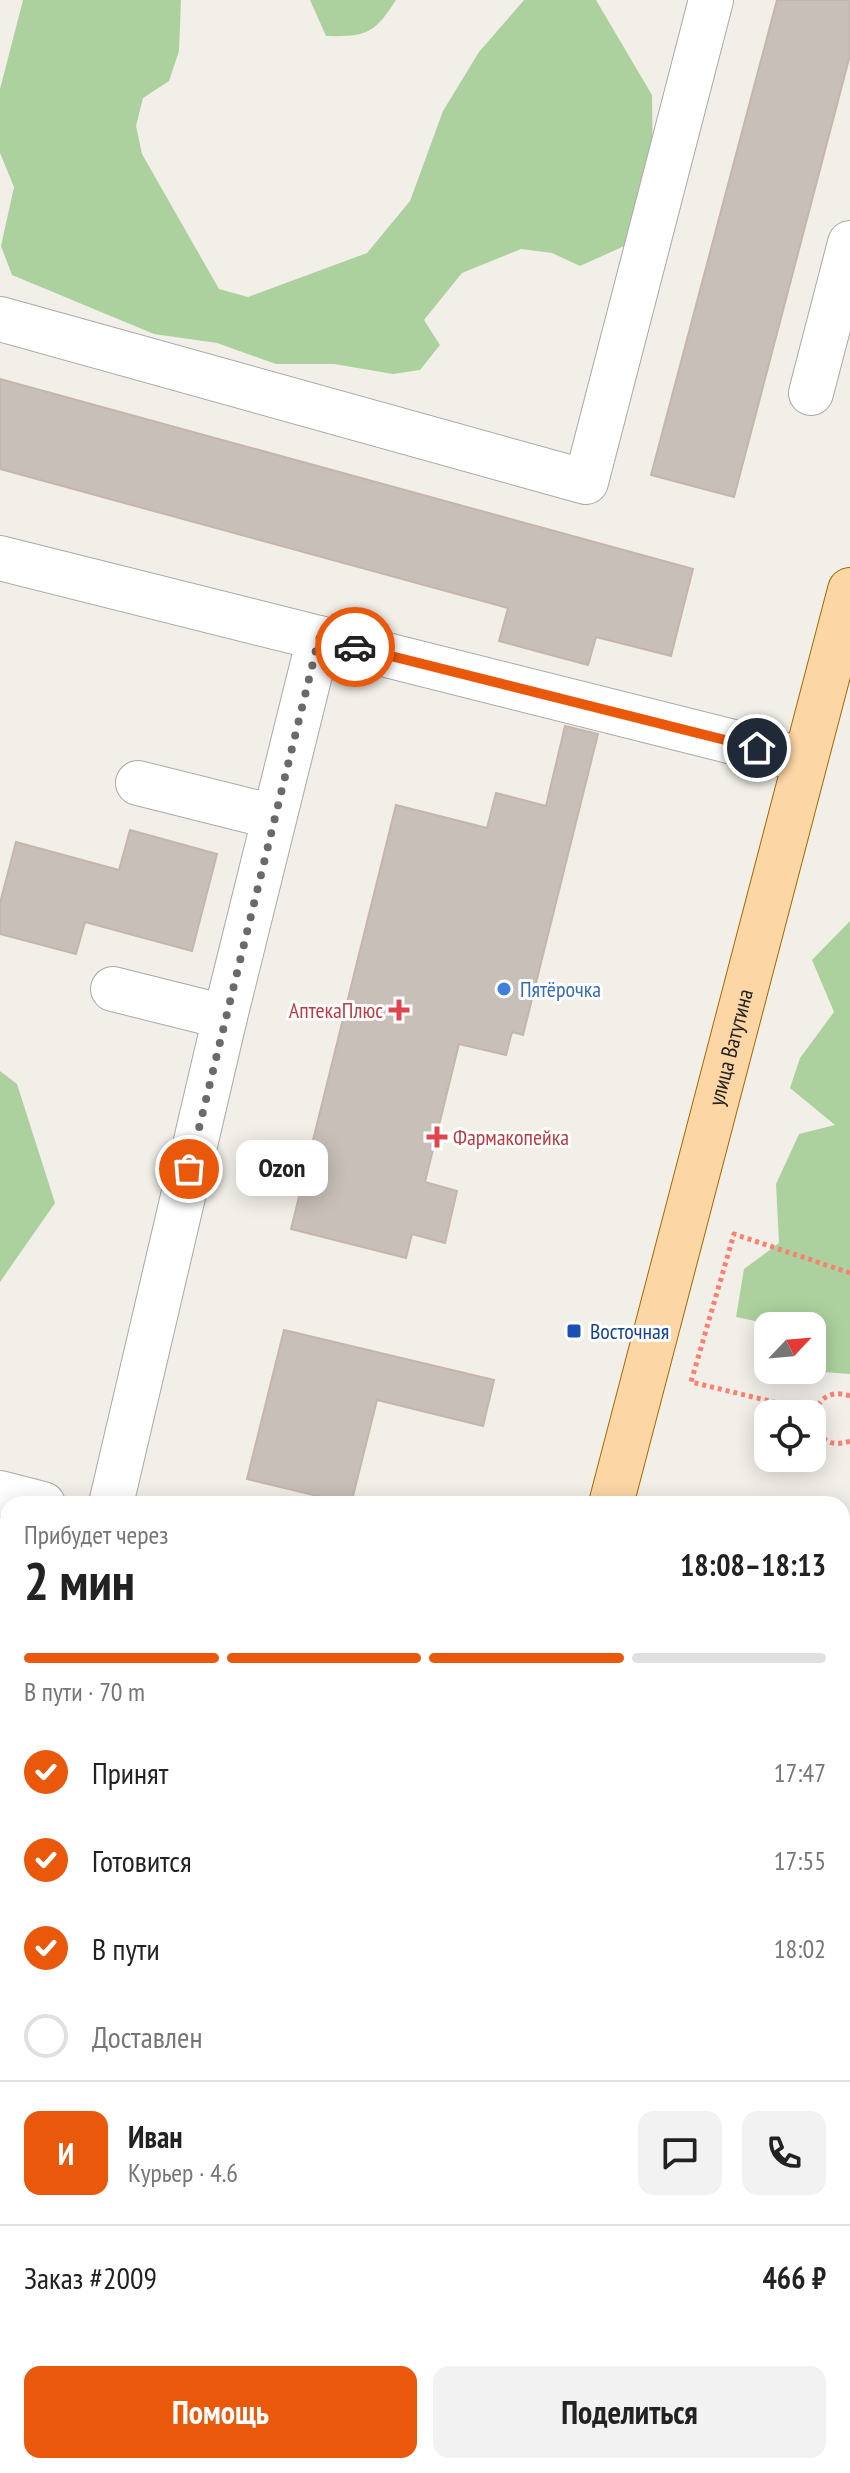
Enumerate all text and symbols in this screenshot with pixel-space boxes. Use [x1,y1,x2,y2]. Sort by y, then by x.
courier [315,607,395,687]
icon: car [333,625,377,669]
pin [723,714,791,782]
icon: home [735,726,779,770]
place label: Пятёрочка [520,975,601,1003]
marker: Пятёрочка [495,980,513,998]
street label: улица Ватутина [702,986,759,1109]
place label: АптекаПлюс [289,996,383,1024]
marker: АптекаПлюс [390,1001,408,1019]
place label: Фармакопейка [453,1123,569,1151]
marker: Фармакопейка [428,1128,446,1146]
pin [155,1135,223,1203]
callout: Ozon [237,1141,329,1197]
icon: bag [167,1147,211,1191]
text: Ozon [258,1151,306,1184]
north arrow [754,1312,826,1384]
map controls [754,1312,826,1472]
place label: Восточная [590,1317,669,1345]
marker: Восточная [565,1322,583,1340]
button: locate [754,1400,826,1472]
text: Прибудет через [24,1518,168,1551]
text: 18:08–18:13 [680,1545,826,1584]
text: 2 мин [24,1547,135,1614]
text: В пути · 70 m [24,1675,145,1708]
icon: check [24,1750,68,1794]
text: Принят [92,1753,168,1792]
text: 17:47 [774,1756,826,1789]
icon: check [24,1838,68,1882]
text: Готовится [92,1841,192,1880]
text: 17:55 [774,1844,826,1877]
icon: check [24,1926,68,1970]
text: В пути [92,1929,160,1968]
text: 18:02 [774,1932,826,1965]
text: Доставлен [92,2017,202,2056]
button: chat [638,2111,722,2195]
button: phone [742,2111,826,2195]
text: Иван [128,2117,183,2156]
text: И [58,2134,74,2173]
text: Курьер · 4.6 [128,2156,238,2189]
text: Заказ #2009 [24,2258,157,2297]
text: 466 ₽ [762,2258,826,2297]
button: Помощь [24,2366,417,2458]
button: Поделиться [433,2366,826,2458]

